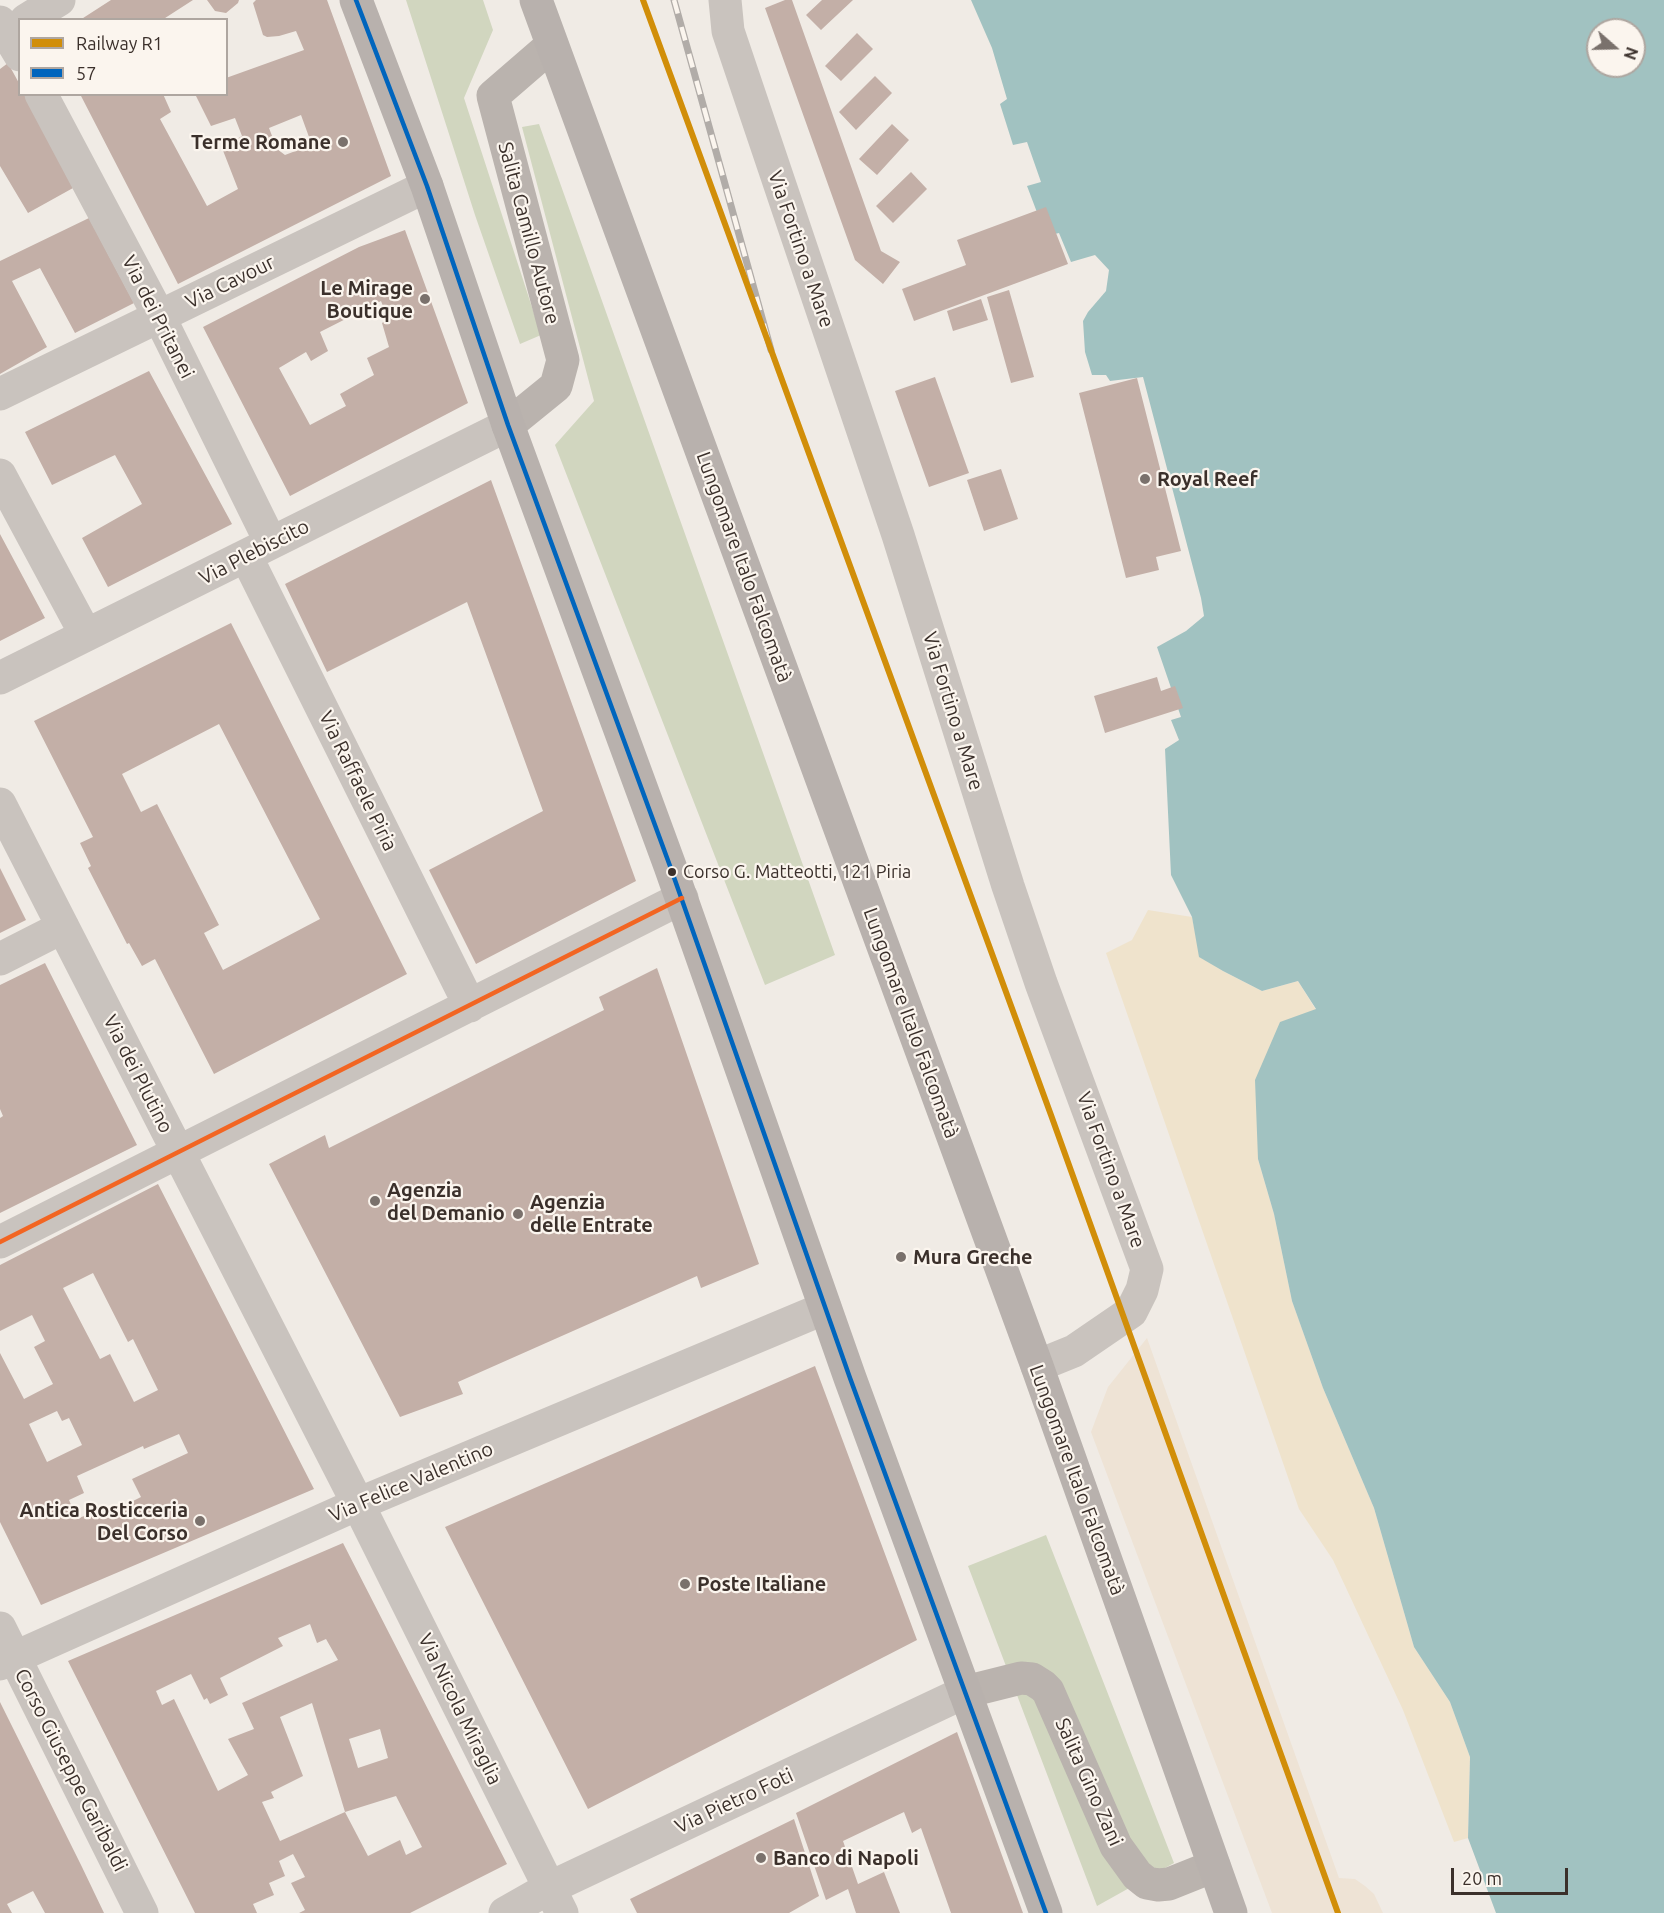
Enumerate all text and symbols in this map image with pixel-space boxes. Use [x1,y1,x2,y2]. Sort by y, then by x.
legend [18,18,228,96]
north arrow [1586,18,1646,78]
text: Railway R1 [76,33,163,53]
text: N [1621,45,1642,62]
text: 57 [76,63,96,83]
place label: Terme Romane [191,130,331,154]
marker: Terme Romane [336,135,350,149]
street label: Salita Camillo Autore [493,139,565,327]
street label: Via Fortino a Mare [763,167,839,331]
street label: Via Cavour [182,250,278,314]
street label: Via dei Pritanei [117,251,199,383]
place label: Le Mirage Boutique [320,276,413,323]
marker: Le Mirage Boutique [418,292,432,306]
street label: Lungomare Italo Falcomatà [691,448,797,686]
place label: Royal Reef [1157,467,1258,491]
marker: Royal Reef [1138,472,1152,486]
street label: Via Plebiscito [195,514,313,590]
street label: Via Fortino a Mare [917,629,989,793]
street label: Via Raffaele Piria [314,707,402,855]
place label: Corso G. Matteotti, 121 Piria [683,861,911,883]
marker: Corso G. Matteotti, 121 Piria [666,866,678,878]
street label: Lungomare Italo Falcomatà [858,904,964,1142]
street label: Via dei Plutino [98,1011,178,1137]
street label: Via Fortino a Mare [1072,1089,1150,1251]
place label: Agenzia del Demanio [387,1178,505,1225]
place label: Agenzia delle Entrate [530,1190,653,1237]
marker: Agenzia del Demanio [368,1194,382,1208]
marker: Agenzia delle Entrate [511,1207,525,1221]
place label: Mura Greche [913,1245,1033,1269]
marker: Mura Greche [894,1250,908,1264]
street label: Lungomare Italo Falcomatà [1024,1361,1130,1599]
street label: Via Felice Valentino [325,1437,497,1527]
place label: Antica Rosticceria Del Corso [20,1498,188,1545]
marker: Antica Rosticceria Del Corso [193,1514,207,1528]
place label: Poste Italiane [697,1572,826,1596]
marker: Poste Italiane [678,1577,692,1591]
street label: Via Nicola Miraglia [413,1629,507,1789]
street label: Corso Giuseppe Garibaldi [9,1665,133,1875]
street label: Salita Gino Zani [1050,1714,1128,1850]
street label: Via Pietro Foti [671,1763,797,1839]
place label: Banco di Napoli [773,1846,919,1870]
marker: Banco di Napoli [754,1851,768,1865]
scale bar [1454,1856,1571,1894]
text: 20 m [1462,1868,1502,1888]

